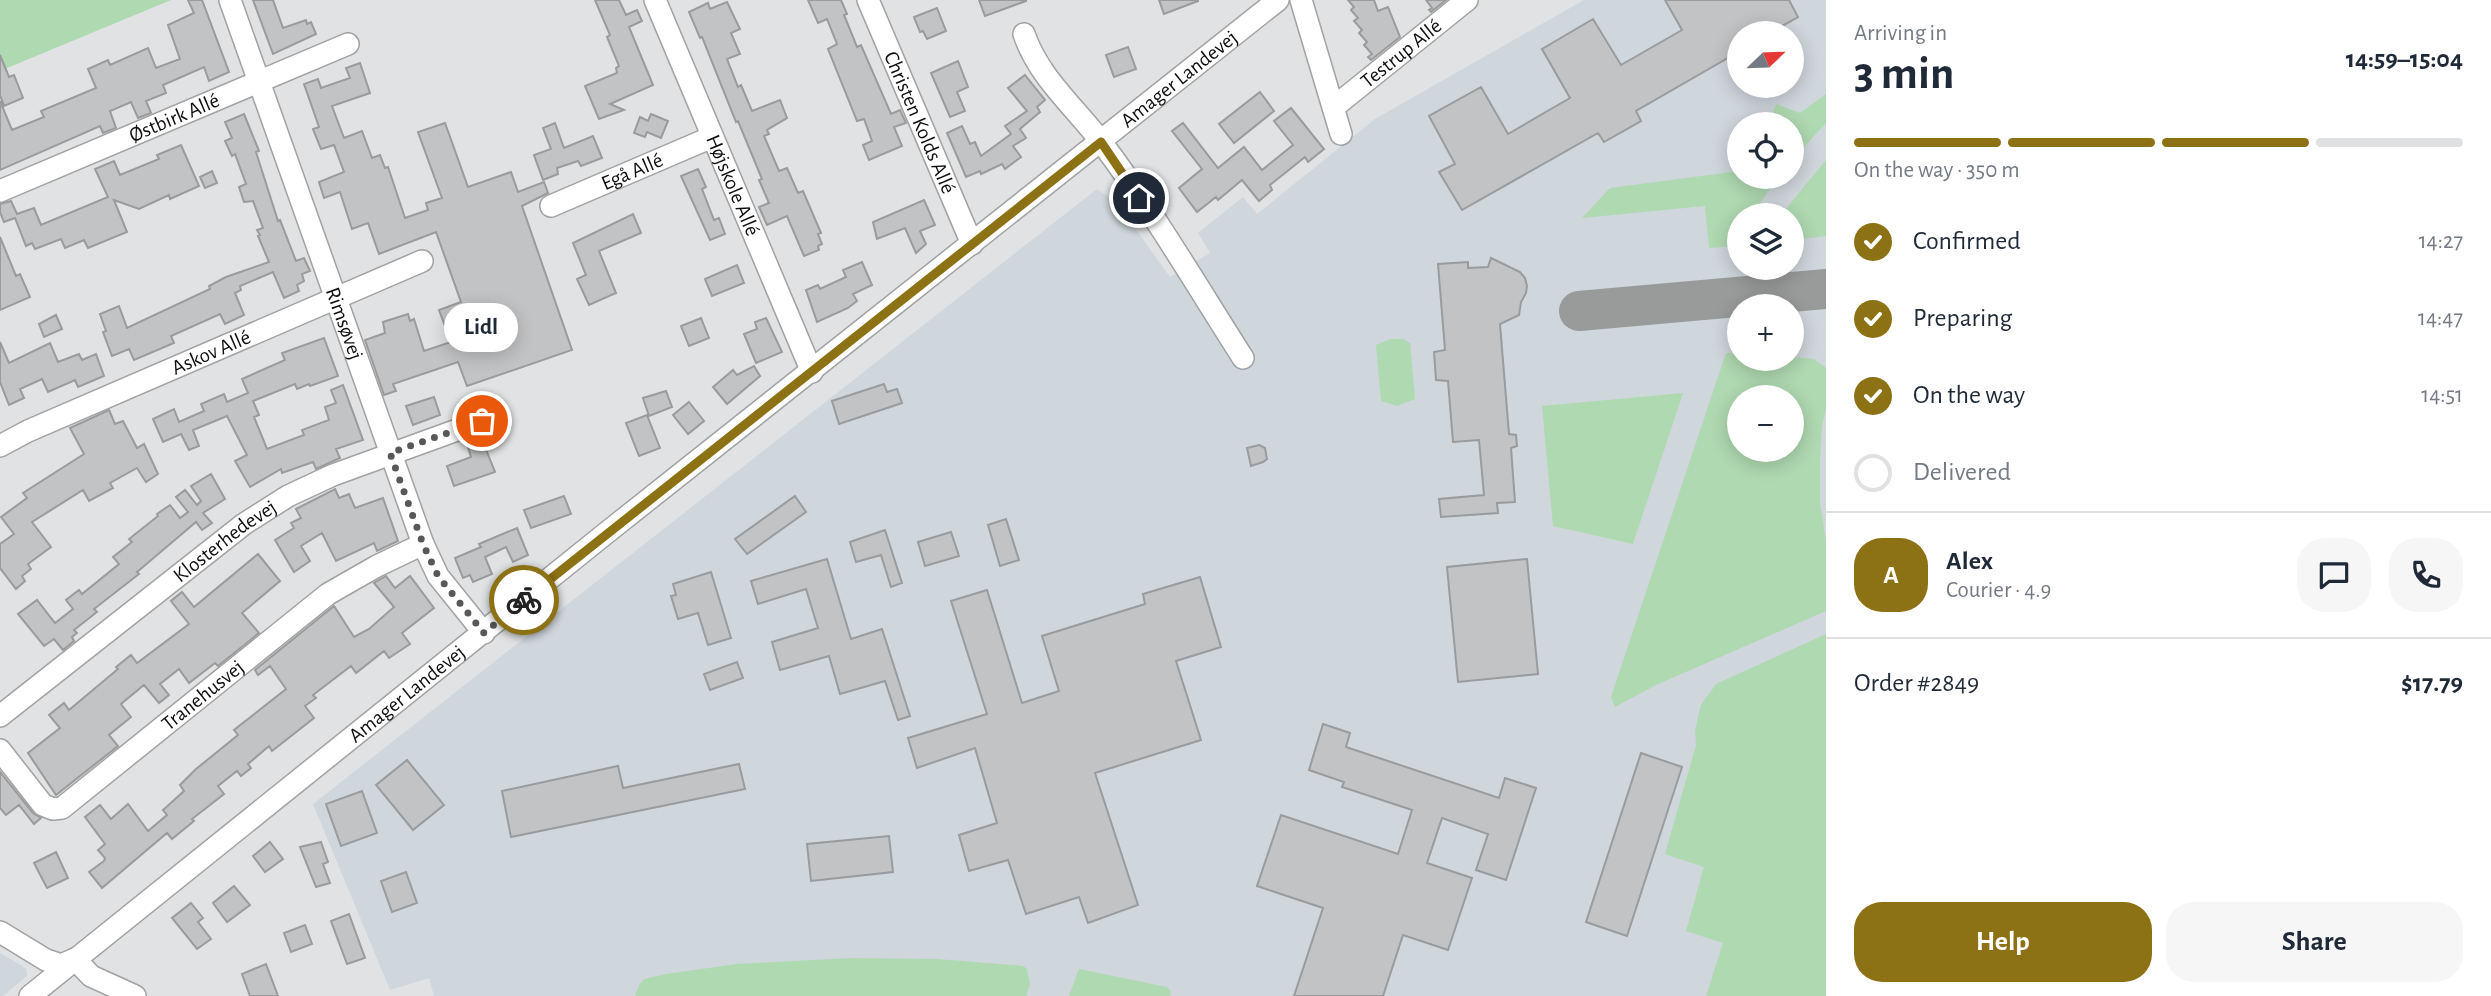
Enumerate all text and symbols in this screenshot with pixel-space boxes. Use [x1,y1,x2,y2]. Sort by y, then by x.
street label: Testrup Allé [1357,15,1445,92]
north arrow [1727,21,1804,98]
map controls [1727,21,1804,462]
text: Arriving in [1854,22,1947,45]
street label: Amager Landevej [1117,26,1241,131]
text: 14:59–15:04 [2346,46,2463,72]
street label: Christen Kolds Allé [881,48,960,197]
text: 3 min [1854,51,1954,97]
street label: Østbirk Allé [126,89,222,146]
button: locate [1727,112,1804,189]
street label: Højskole Allé [703,131,764,239]
street label: Egå Allé [598,149,666,194]
text: On the way · 350 m [1854,159,2020,182]
pin [1109,168,1169,228]
icon: home [1120,179,1158,217]
button: layers [1727,203,1804,280]
icon: check [1854,223,1892,261]
text: Confirmed [1913,228,2021,254]
text: 14:27 [2419,230,2463,253]
street label: Rimsøvej [322,284,367,362]
button: + [1727,294,1804,371]
icon: check [1854,300,1892,338]
callout: Lidl [445,302,519,351]
text: Preparing [1913,305,2012,331]
text: 14:47 [2418,307,2463,330]
text: Lidl [464,316,498,339]
street label: Askov Allé [168,326,254,378]
icon: check [1854,377,1892,415]
text: On the way [1913,382,2025,408]
text: 14:51 [2421,384,2463,407]
button: − [1727,385,1804,462]
pin [452,391,512,451]
icon: bag [463,402,501,440]
text: Delivered [1913,459,2011,485]
street label: Klosterhedevej [169,496,280,586]
button: chat [2297,538,2371,612]
button: phone [2389,538,2463,612]
text: Alex [1946,548,1993,574]
text: A [1883,562,1899,588]
courier [489,565,559,635]
text: Courier · 4.9 [1946,579,2051,602]
icon: bike [505,581,543,619]
street label: Amager Landevej [345,641,469,746]
street label: Tranehusvej [157,656,248,734]
text: Order #2849 [1854,670,1979,696]
text: $17.79 [2401,670,2463,696]
button: Help [1854,902,2152,982]
button: Share [2166,902,2463,982]

